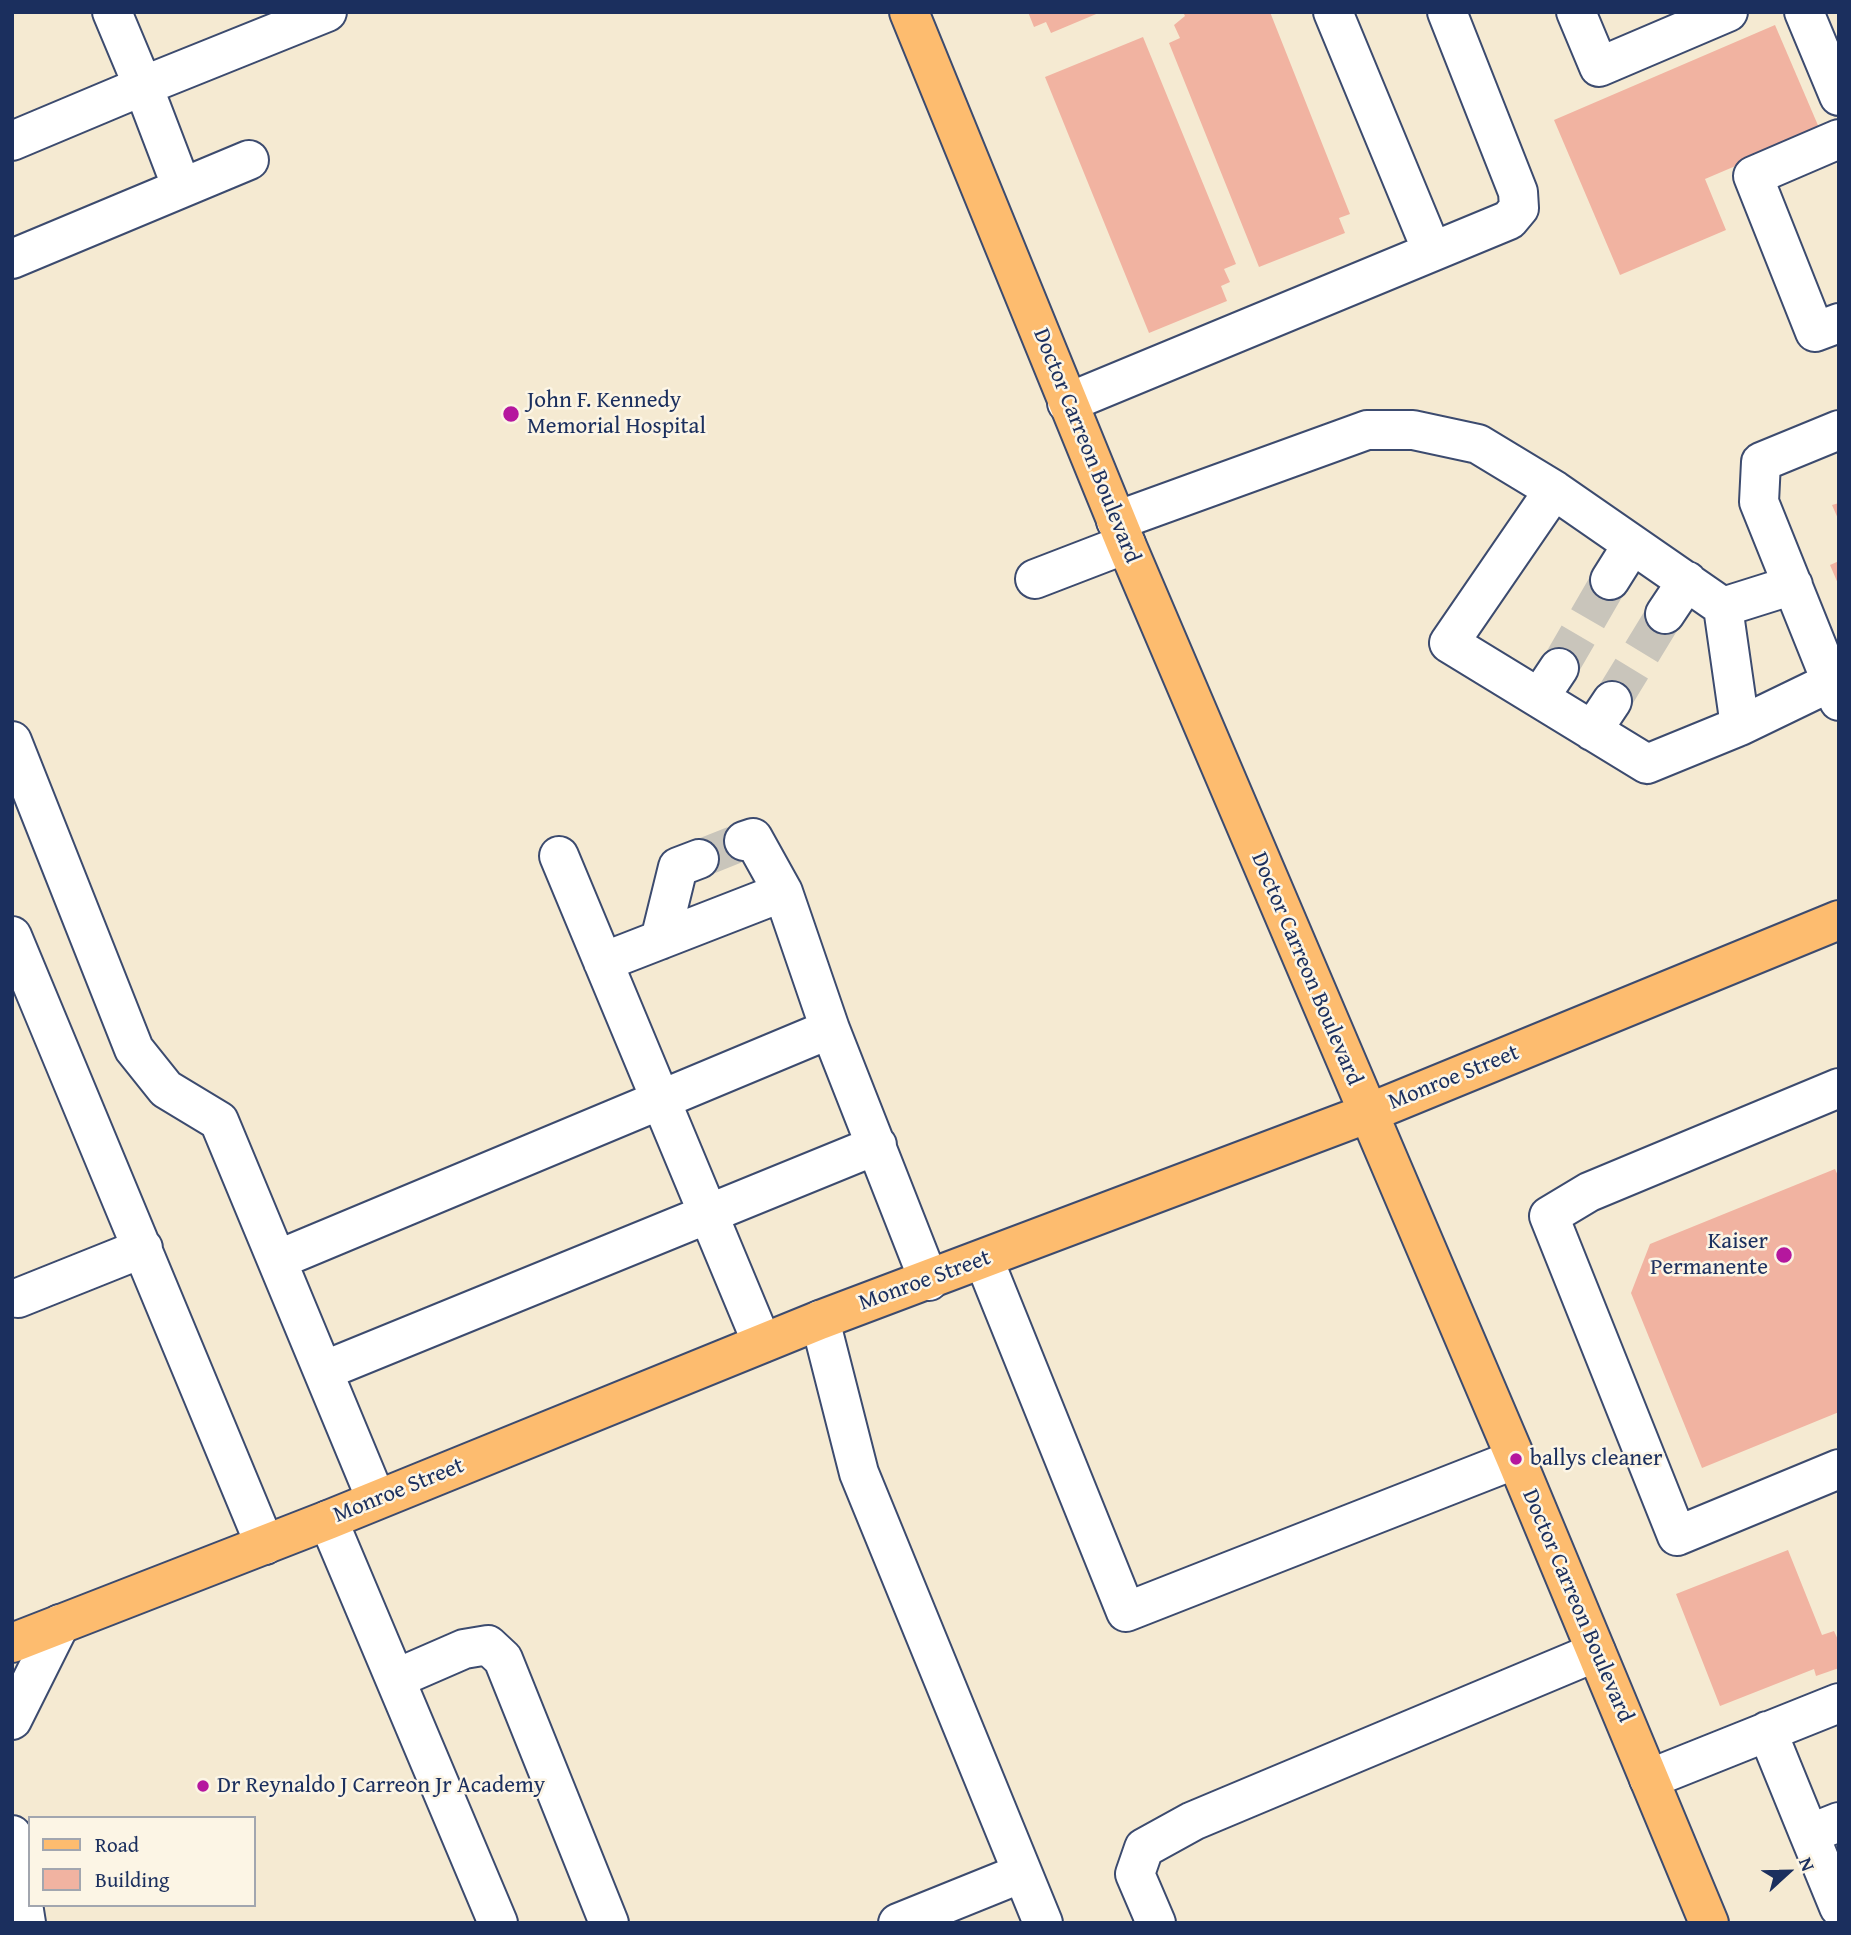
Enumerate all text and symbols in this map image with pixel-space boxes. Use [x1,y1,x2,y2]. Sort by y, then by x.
street label: Doctor Carreon Boulevard [1026,325,1146,567]
place label: John F. Kennedy Memorial Hospital [527,387,706,441]
marker: John F. Kennedy Memorial Hospital [501,404,521,424]
street label: Doctor Carreon Boulevard [1244,848,1368,1090]
street label: Monroe Street [1385,1039,1523,1117]
place label: Kaiser Permanente [1650,1228,1768,1282]
street label: Monroe Street [855,1244,995,1318]
marker: Kaiser Permanente [1774,1245,1794,1265]
place label: ballys cleaner [1530,1445,1662,1473]
marker: ballys cleaner [1508,1451,1524,1467]
street label: Monroe Street [330,1452,468,1530]
street label: Doctor Carreon Boulevard [1515,1485,1639,1727]
place label: Dr Reynaldo J Carreon Jr Academy [217,1772,545,1800]
marker: Dr Reynaldo J Carreon Jr Academy [195,1778,211,1794]
legend [28,1816,256,1907]
text: Road [95,1829,139,1860]
north arrow [1753,1837,1823,1907]
text: N [1792,1853,1823,1875]
text: Building [95,1864,169,1895]

